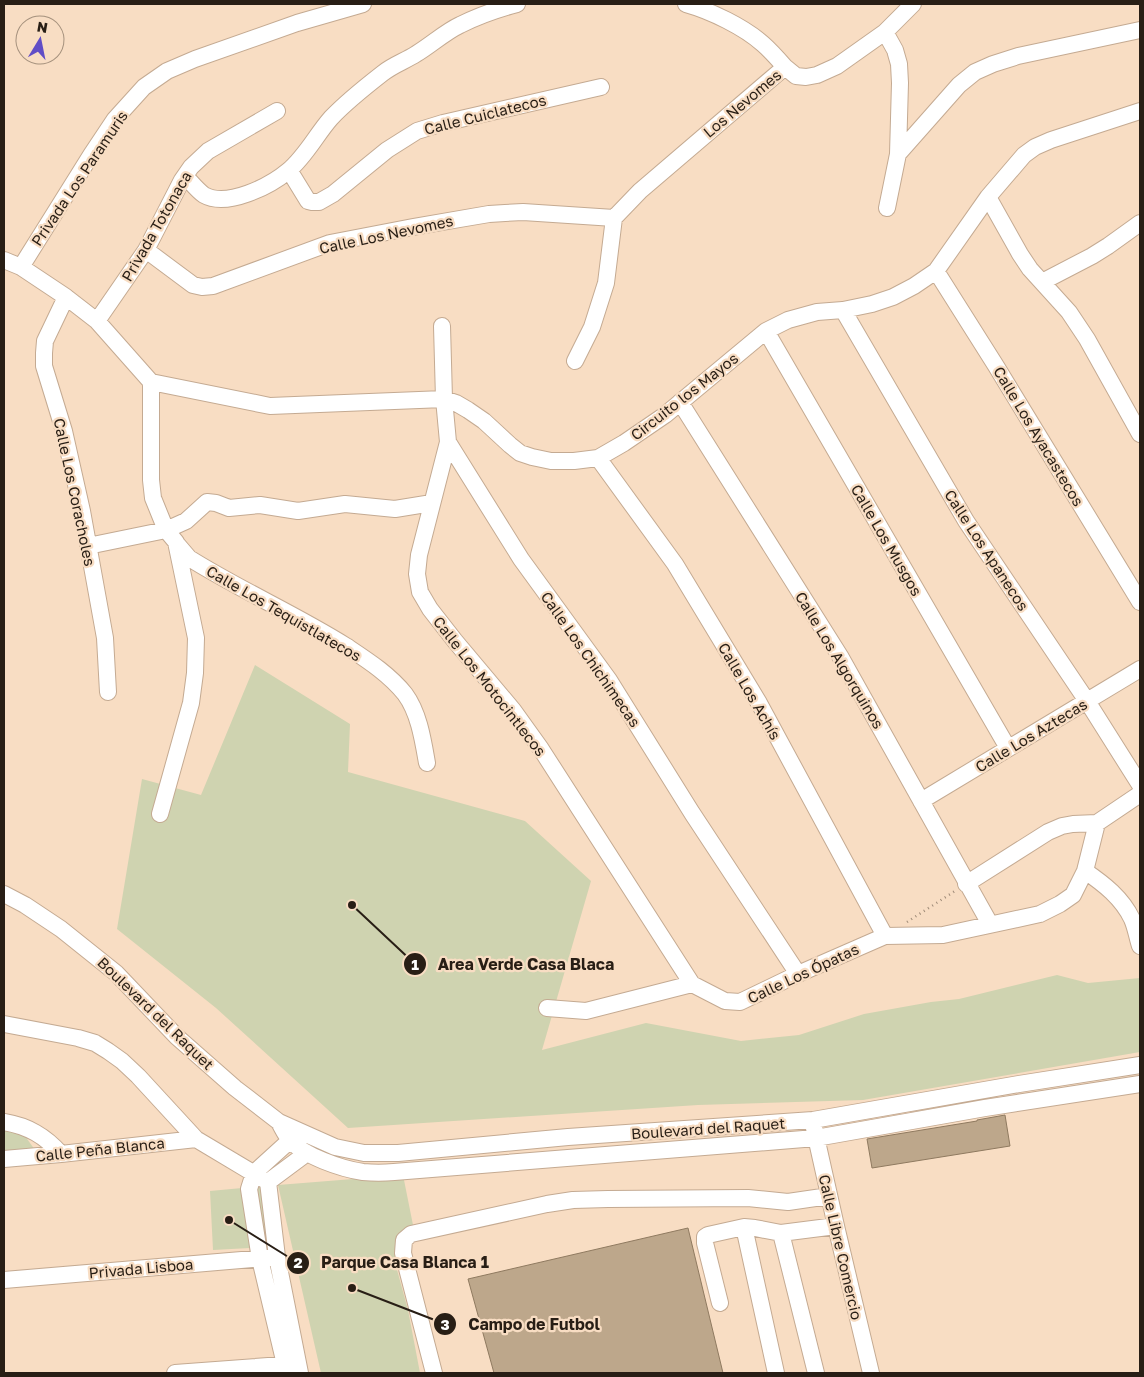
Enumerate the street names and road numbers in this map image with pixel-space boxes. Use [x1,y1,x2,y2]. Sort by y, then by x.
street label: Los Nevomes [699,65,785,141]
street label: Calle Cuiclatecos [422,90,548,138]
street label: Privada Los Paramuris [27,107,131,249]
street label: Privada Totonaca [117,168,195,284]
street label: Calle Los Nevomes [317,211,455,257]
street label: Circuito los Mayos [627,348,741,444]
street label: Calle Los Ayacastecos [990,363,1088,509]
street label: Calle Los Coracholes [51,416,99,568]
street label: Calle Los Musgos [848,481,926,599]
street label: Calle Los Apanecos [941,486,1033,614]
street label: Calle Los Tequistlatecos [203,561,365,665]
street label: Calle Los Chichimecas [537,588,645,730]
street label: Calle Los Algorquinos [792,588,888,732]
street label: Calle Los Motocintlecos [430,613,550,759]
street label: Calle Los Achís [715,639,785,743]
street label: Calle Los Aztecas [972,695,1090,775]
street label: Calle Los Ópatas [744,939,862,1007]
street label: Boulevard del Raquet [94,953,218,1073]
street label: Boulevard del Raquet [630,1114,786,1142]
street label: Calle Peña Blanca [35,1133,165,1165]
street label: Calle Libre Comercio [816,1173,866,1321]
street label: Privada Lisboa [88,1254,194,1282]

